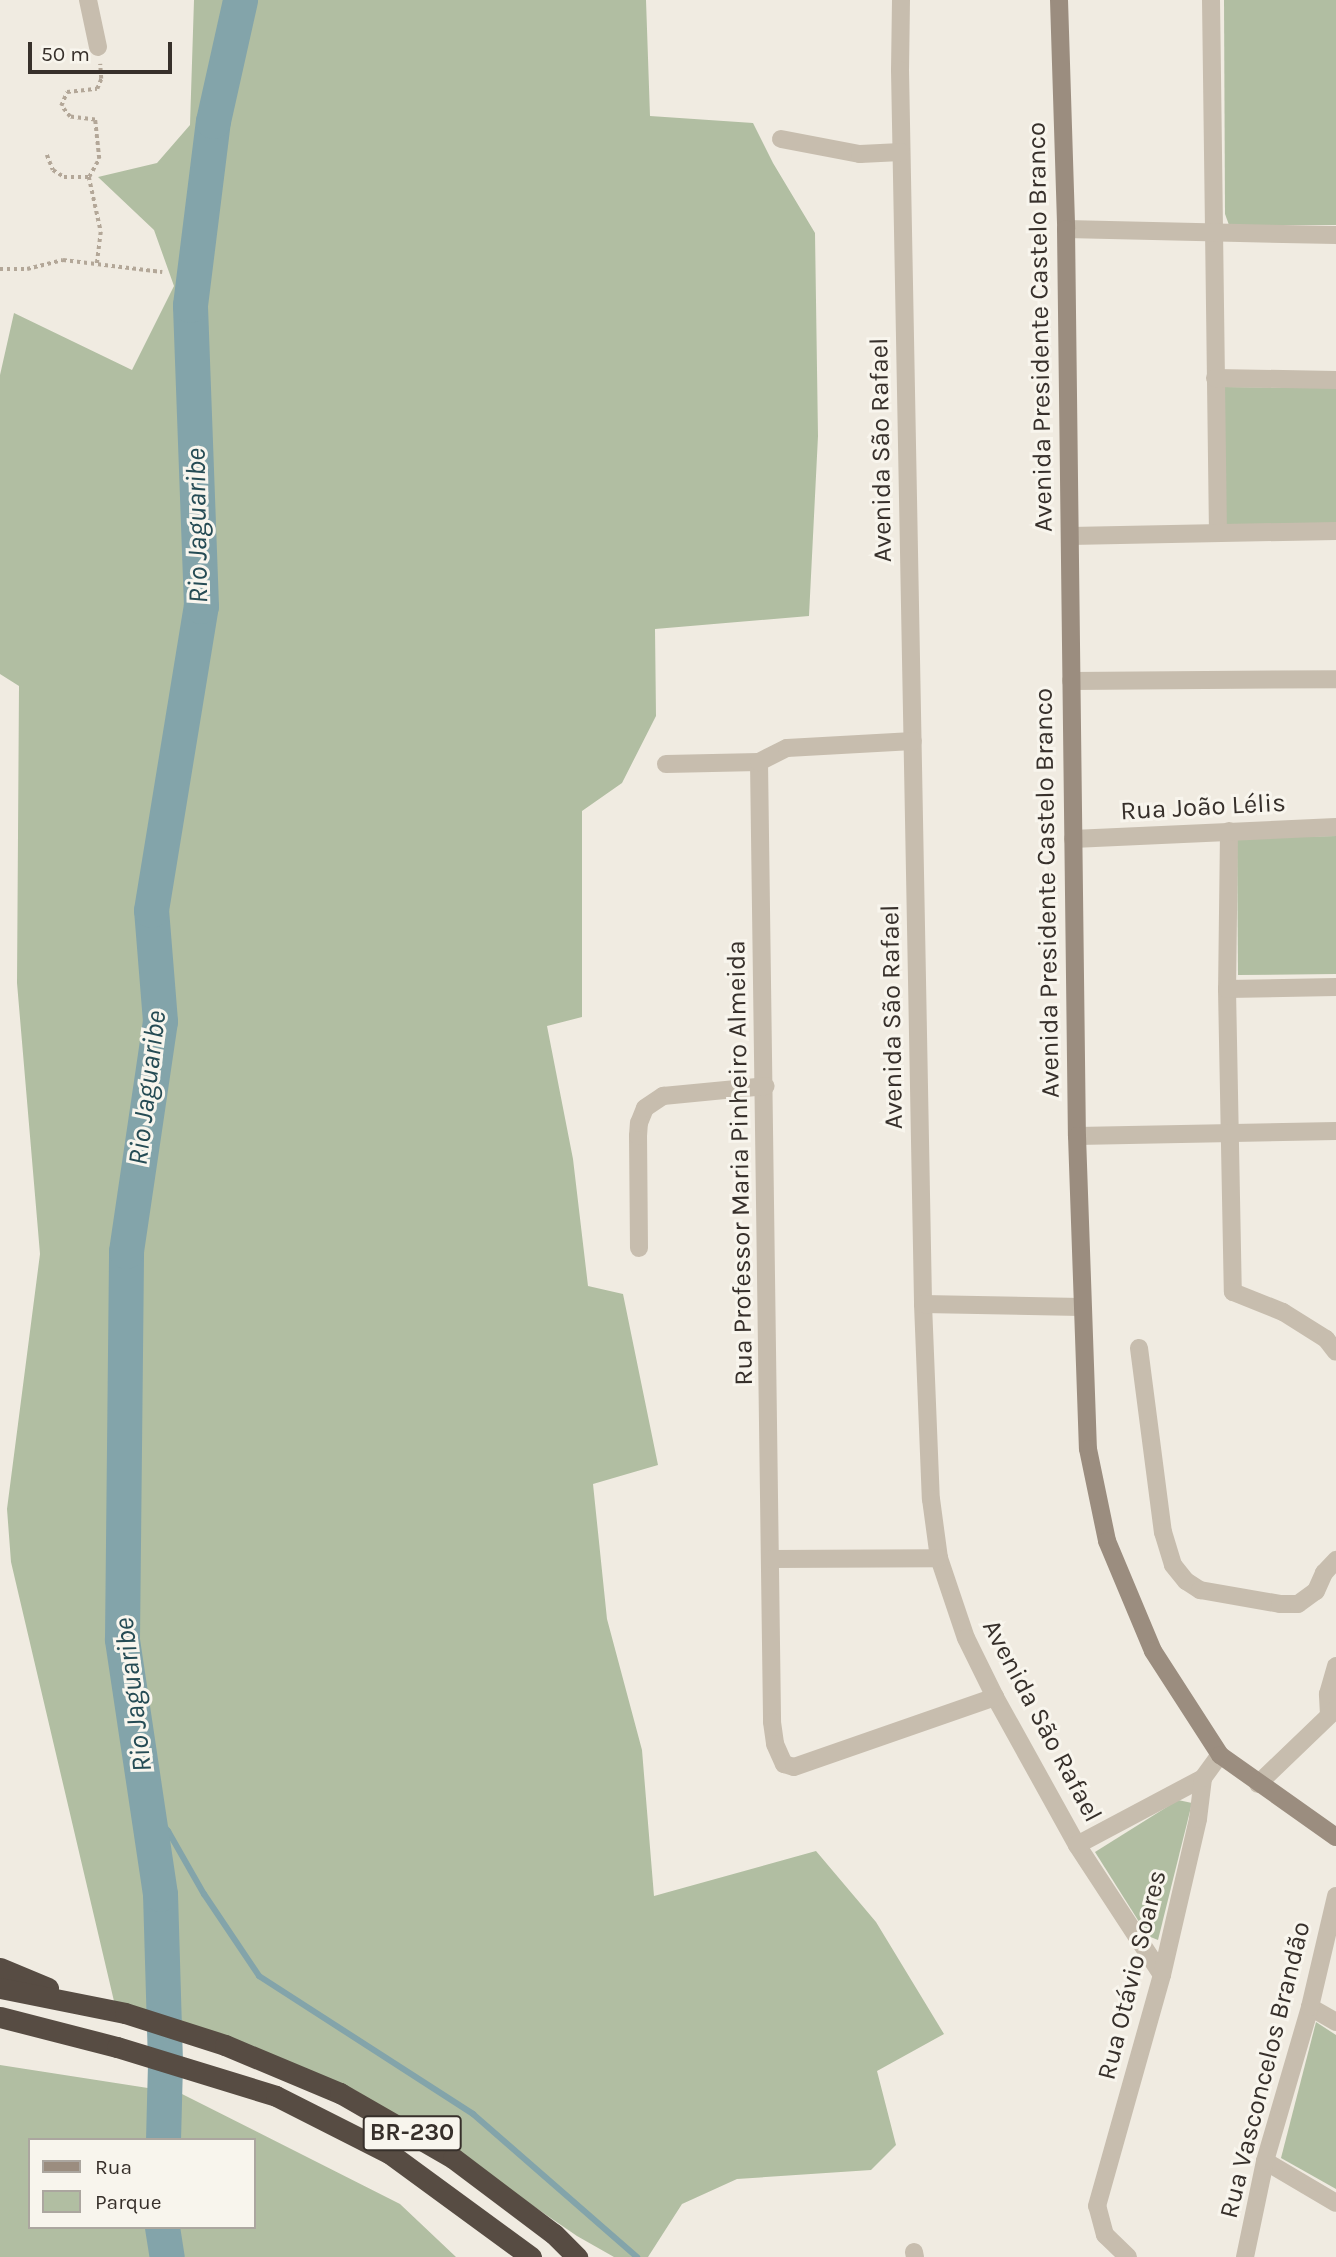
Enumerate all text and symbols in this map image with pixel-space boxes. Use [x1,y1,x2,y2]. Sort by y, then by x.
scale bar [32,28,175,72]
text: 50 m [41,42,90,66]
street label: Avenida Presidente Castelo Branco [1021,122,1059,532]
street label: Avenida São Rafael [863,337,899,563]
water label: Rio Jaguaribe [179,448,215,604]
street label: Avenida Presidente Castelo Branco [1028,688,1066,1098]
street label: Rua João Lélis [1119,787,1287,827]
street label: Avenida São Rafael [874,904,910,1130]
street label: Rua Professor Maria Pinheiro Almeida [721,940,759,1386]
water label: Rio Jaguaribe [121,1009,173,1167]
street label: Avenida São Rafael [976,1615,1108,1827]
water label: Rio Jaguaribe [107,1616,159,1774]
street label: Rua Otávio Soares [1091,1867,1173,2083]
street label: Rua Vasconcelos Brandão [1213,1918,1317,2222]
road number: BR-230 [361,2112,463,2154]
legend [28,2138,256,2229]
text: Rua [95,2155,132,2179]
text: Parque [95,2190,162,2214]

